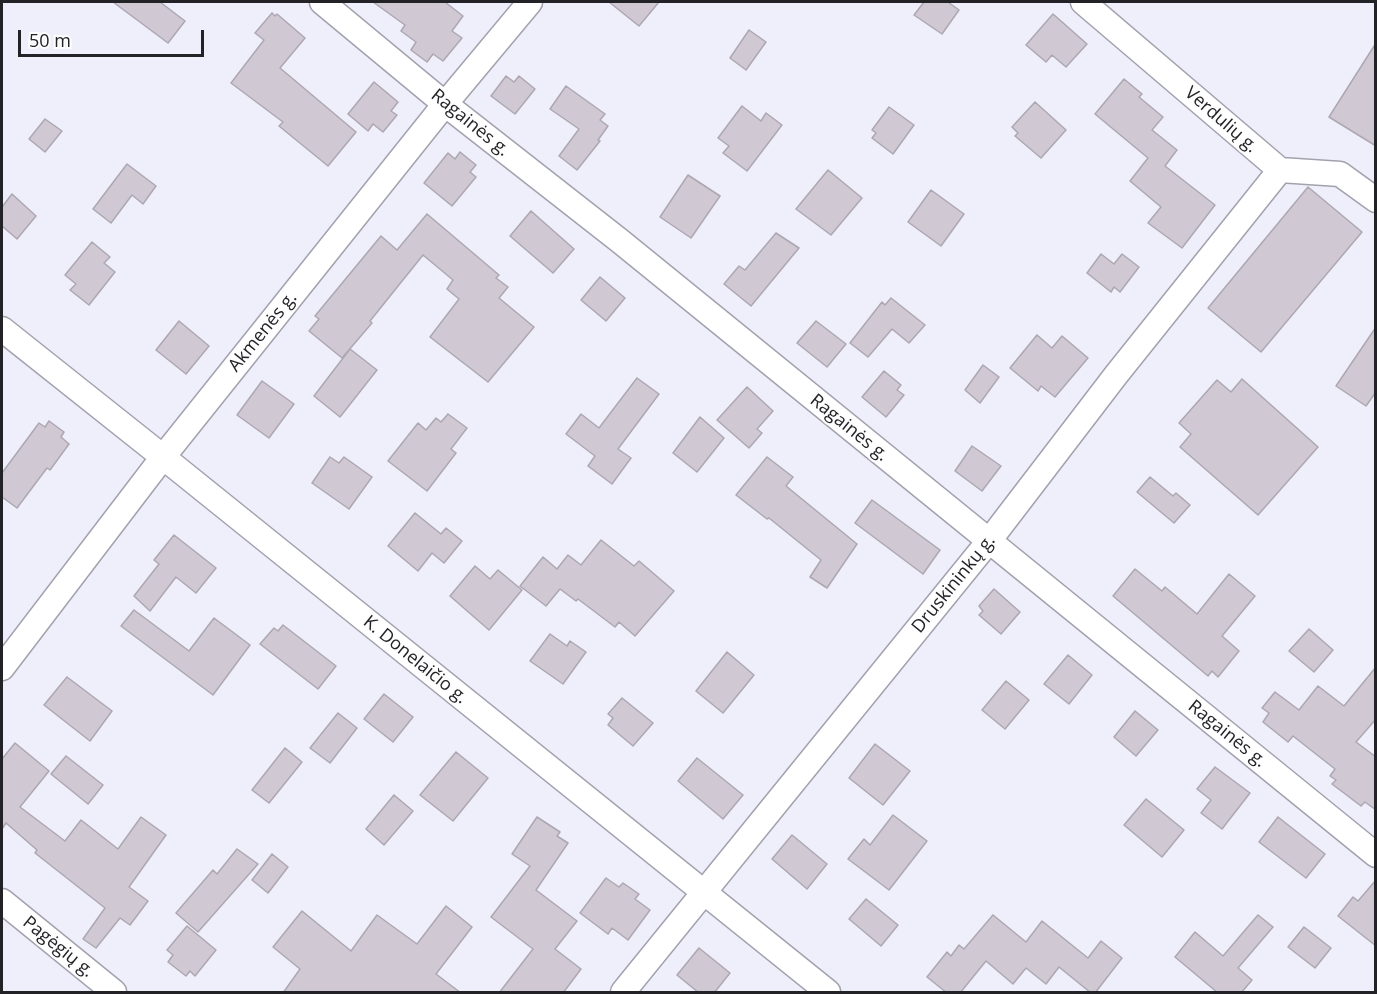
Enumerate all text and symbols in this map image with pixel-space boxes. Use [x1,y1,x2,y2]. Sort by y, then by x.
scale bar [21,18,207,56]
text: 50 m [29,28,71,52]
street label: Verdulių g. [1180,82,1262,158]
street label: Ragainės g. [427,85,513,161]
street label: Akmenės g. [224,288,302,376]
street label: Ragainės g. [806,390,892,466]
street label: Druskininkų g. [908,530,1000,638]
street label: K. Donelaičio g. [359,611,471,709]
street label: Ragainės g. [1184,696,1270,772]
street label: Pagėgių g. [18,912,98,982]

